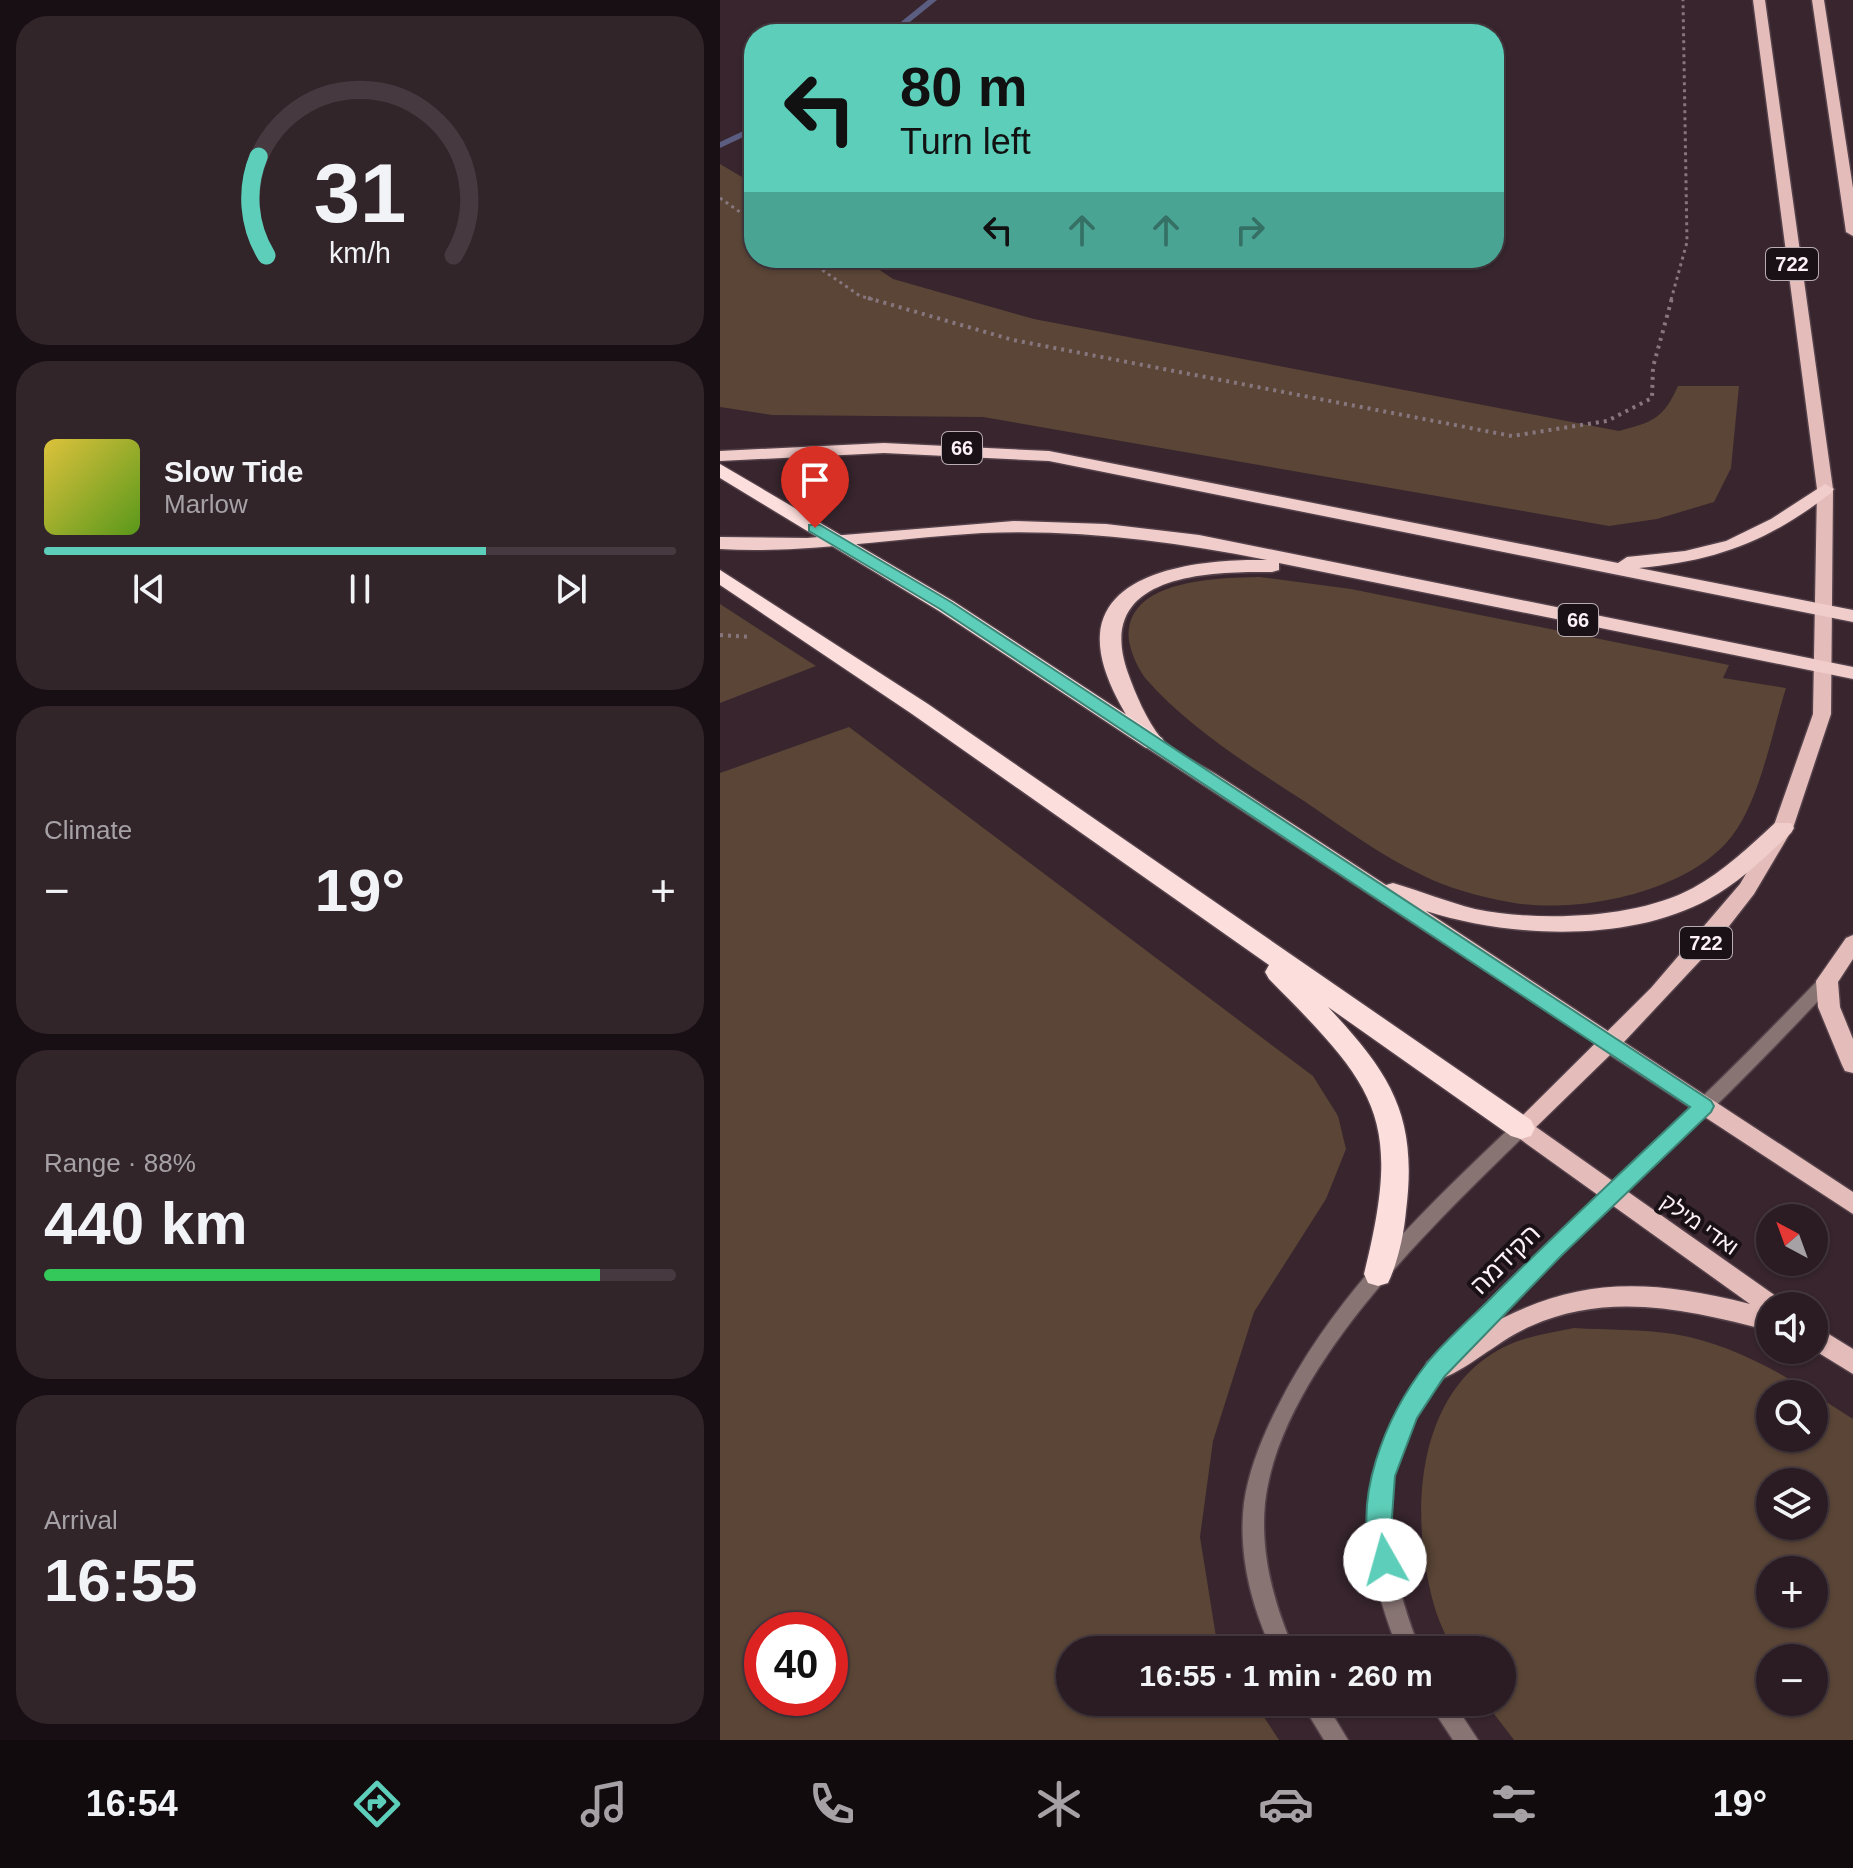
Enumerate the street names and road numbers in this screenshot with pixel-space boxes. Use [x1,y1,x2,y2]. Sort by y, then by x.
road number: 722 [1766,248,1818,280]
road number: 66 [942,432,982,464]
road number: 66 [1558,604,1598,636]
road number: 722 [1680,927,1732,959]
street label: ואדי מילק [1656,1189,1743,1260]
street label: הקידמה [1464,1218,1546,1300]

